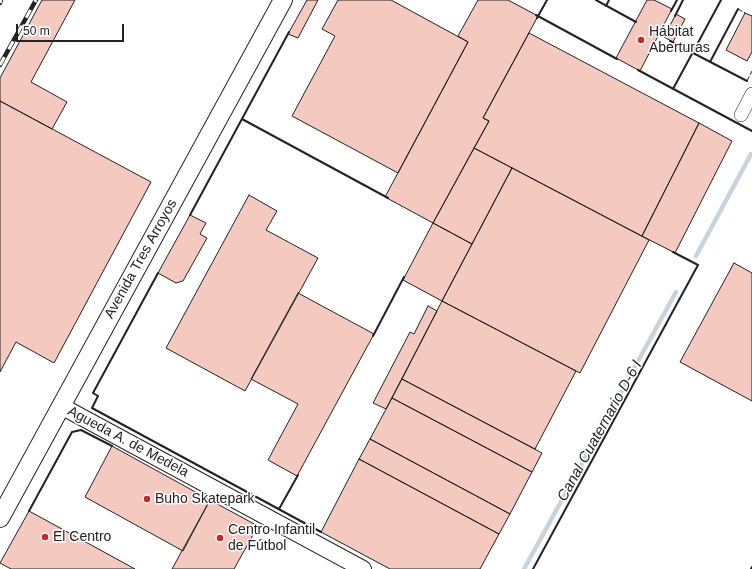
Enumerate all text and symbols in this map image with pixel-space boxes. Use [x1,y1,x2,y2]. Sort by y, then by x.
scale bar [18,16,126,42]
text: 50 m [23,24,50,38]
place label: Hábitat Aberturas [649,24,710,56]
marker: Hábitat Aberturas [636,35,646,45]
street label: Avenida Tres Arroyos [101,196,181,322]
water label: Canal Cuaternario D-6 I [554,357,646,505]
street label: Agueda A. de Medela [65,403,191,481]
place label: Buho Skatepark [155,491,255,507]
marker: Buho Skatepark [142,494,152,504]
place label: Centro Infantil de Fútbol [228,522,315,554]
place label: El Centro [53,529,111,545]
marker: El Centro [40,532,50,542]
marker: Centro Infantil de Fútbol [215,533,225,543]

